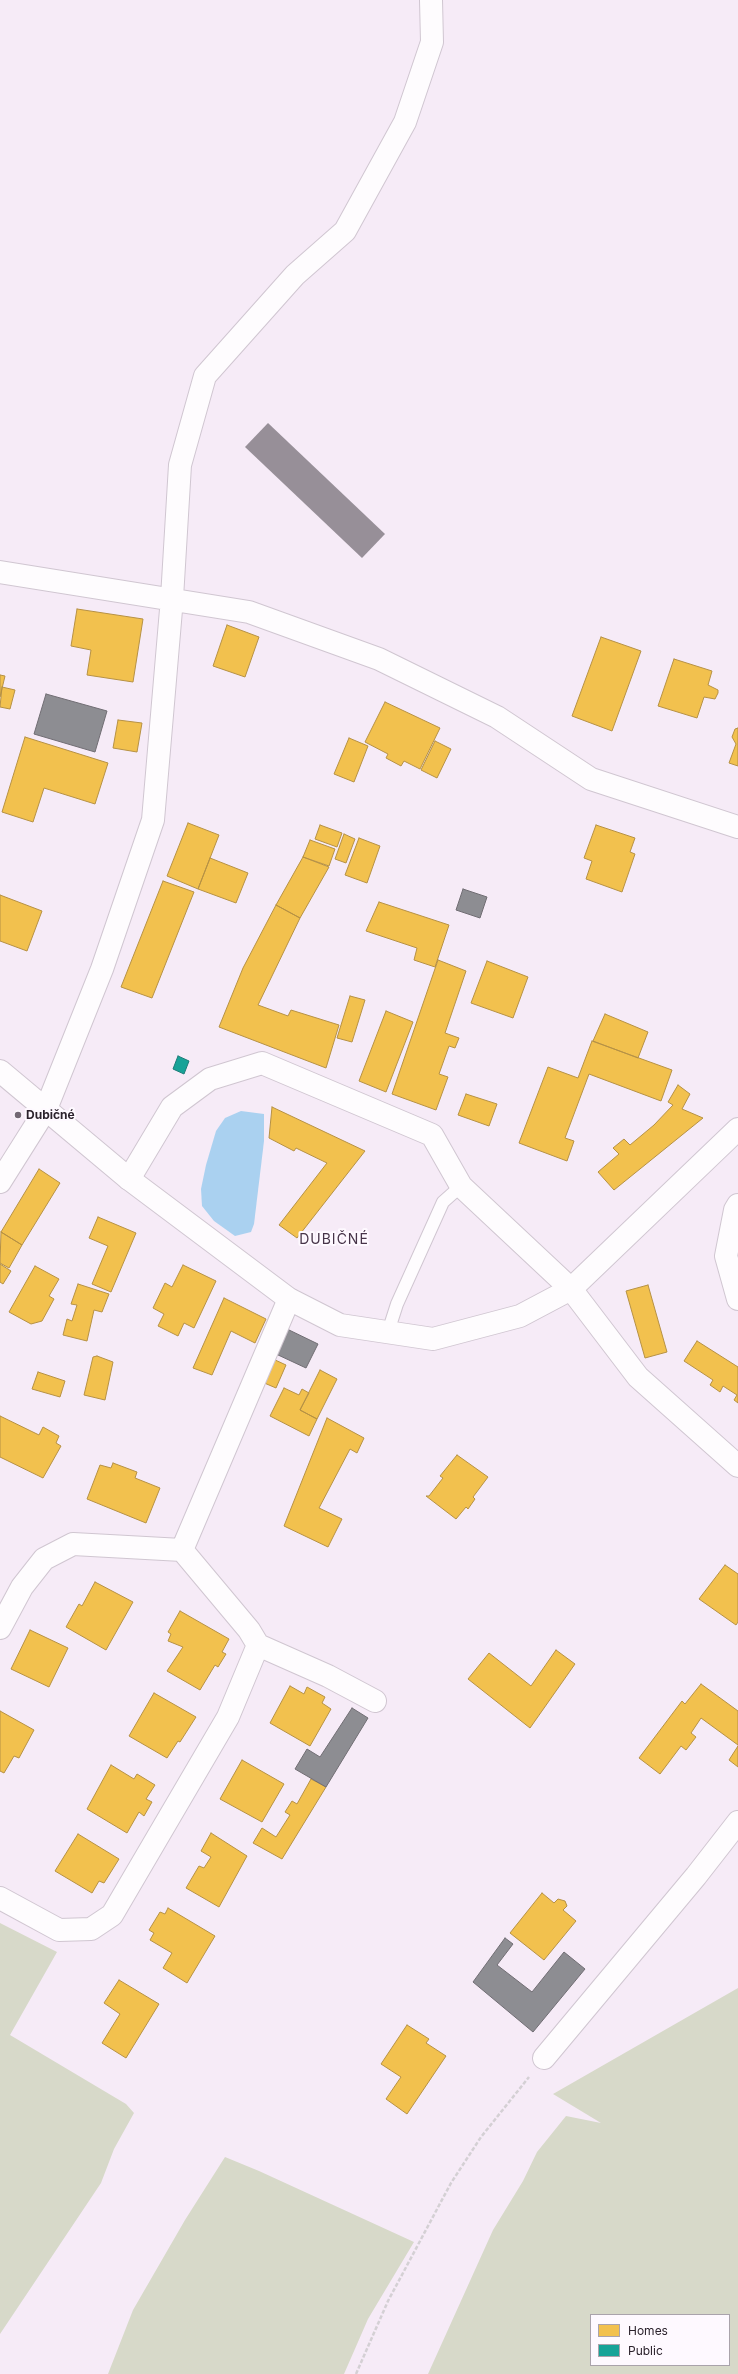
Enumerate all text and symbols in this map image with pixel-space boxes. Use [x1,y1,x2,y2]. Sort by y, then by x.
place label: Dubičné [26,1108,75,1122]
marker: Dubičné [13,1110,23,1120]
district label: DUBIČNÉ [299,1232,369,1248]
legend [590,2314,730,2366]
text: Homes [628,2323,668,2338]
text: Public [628,2343,663,2358]

